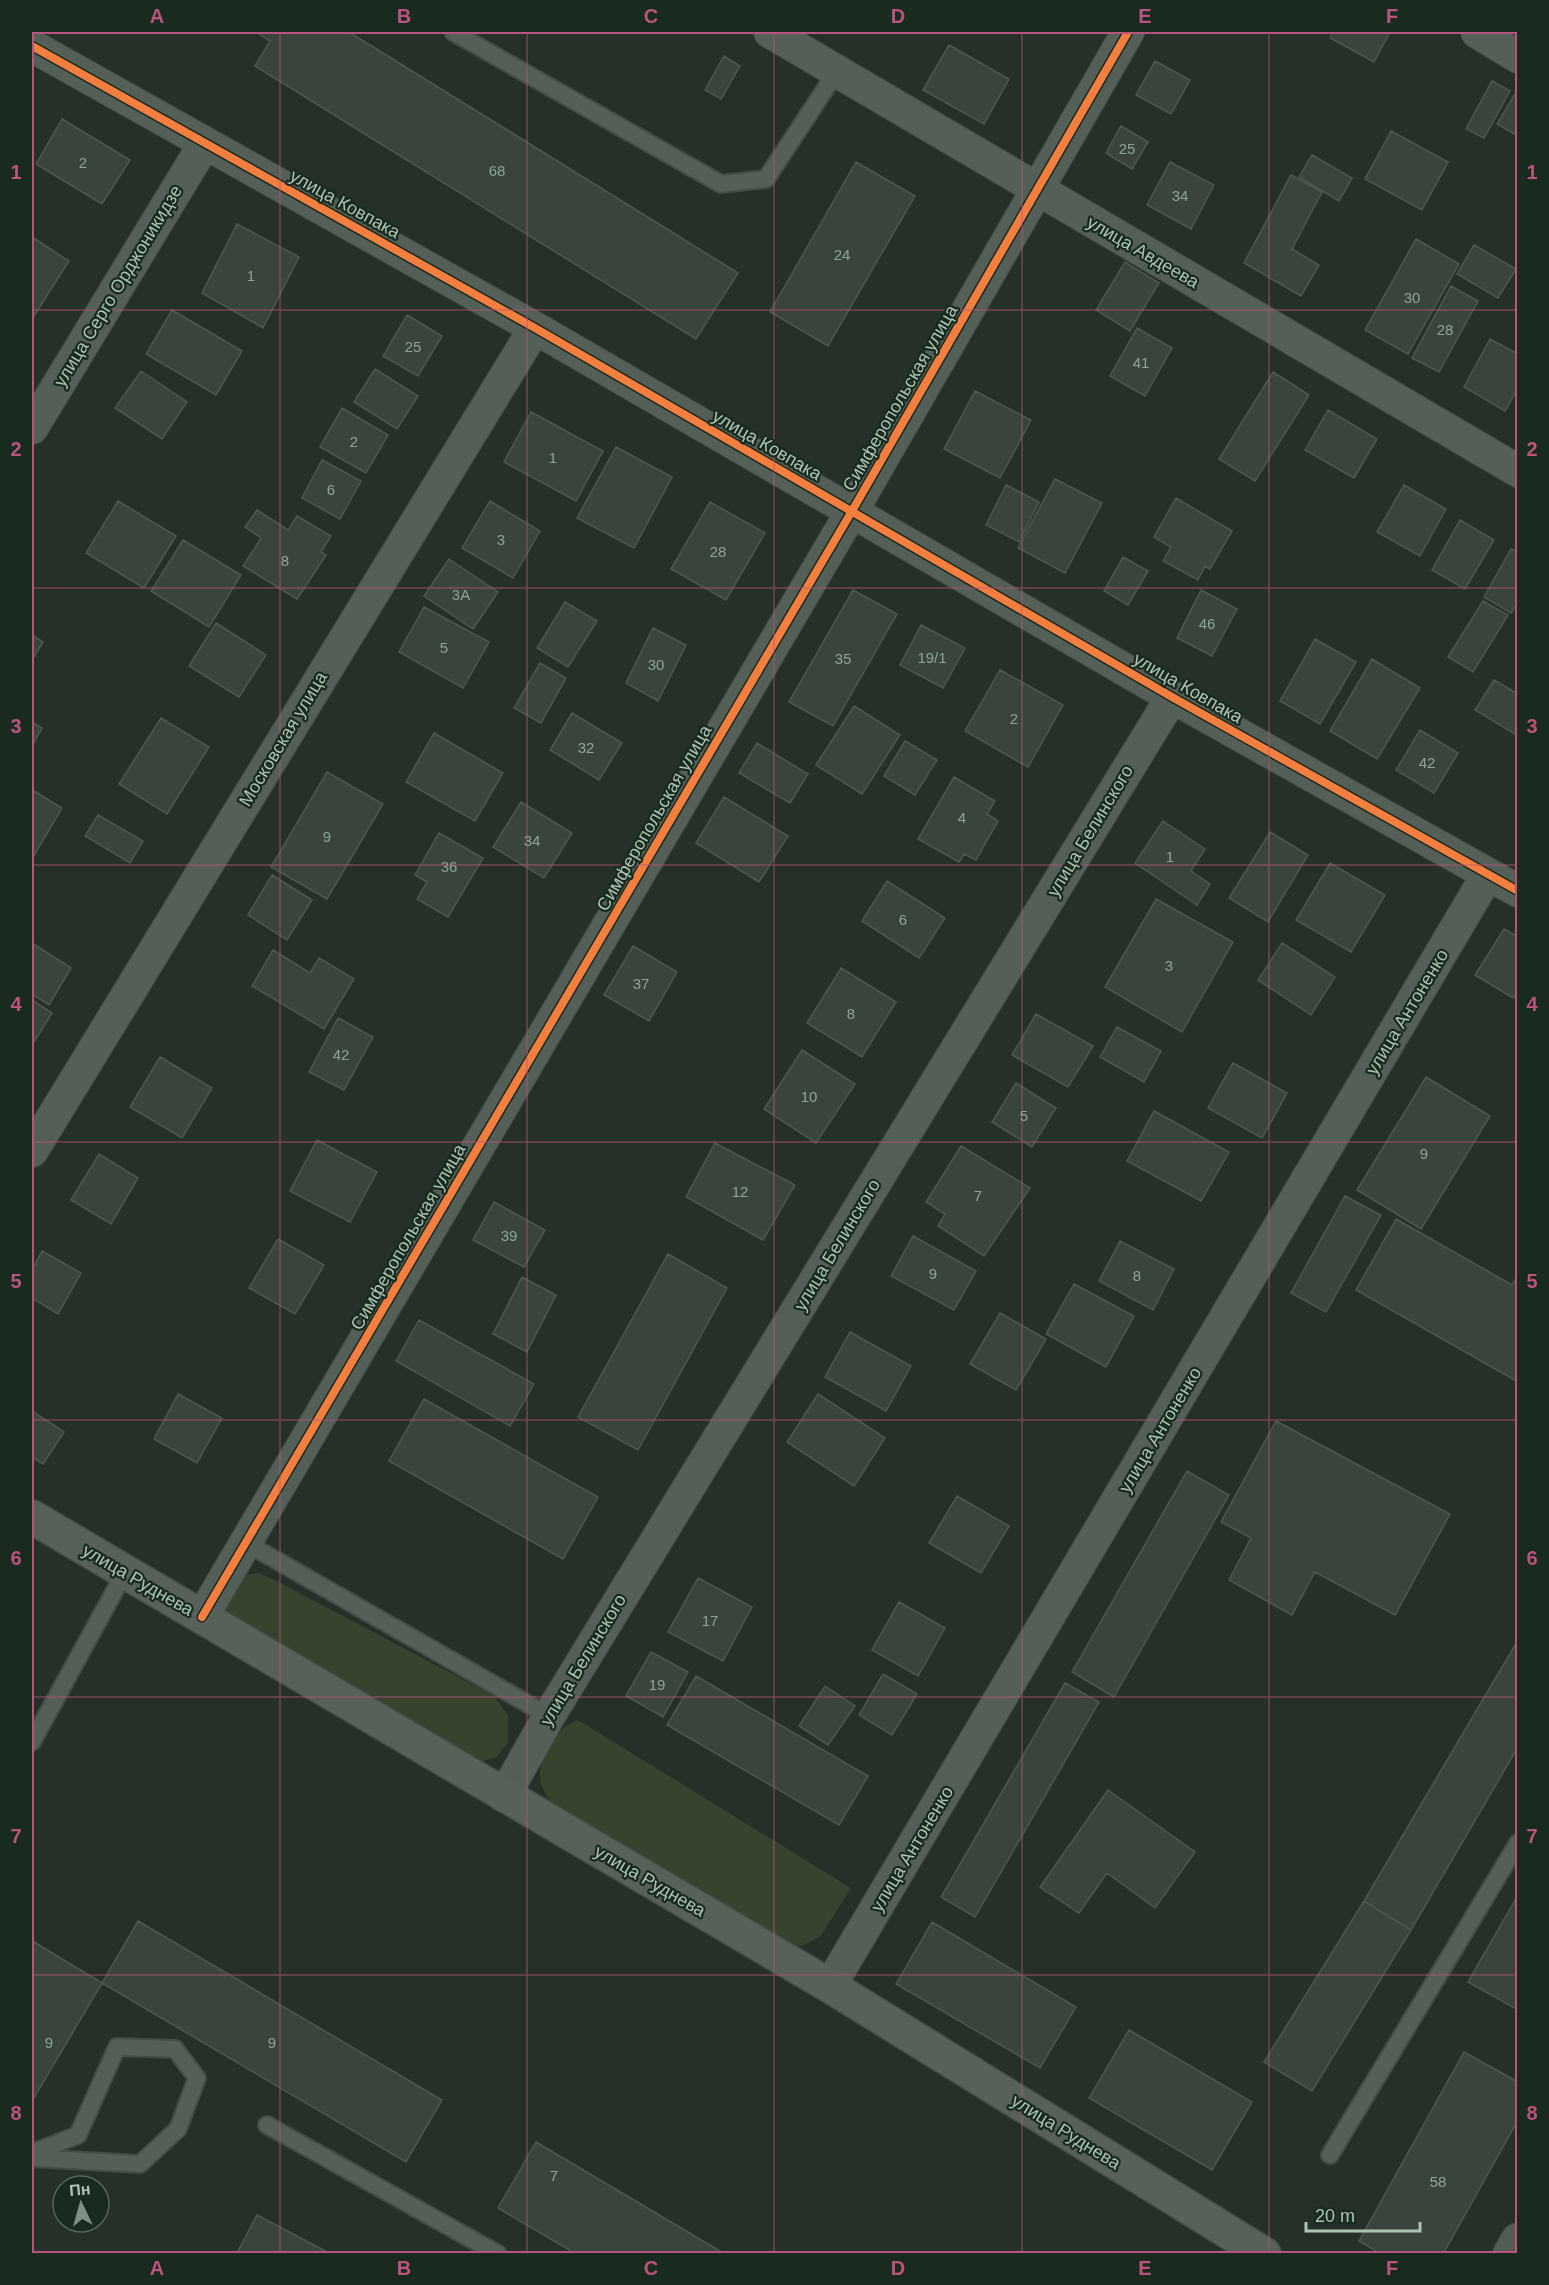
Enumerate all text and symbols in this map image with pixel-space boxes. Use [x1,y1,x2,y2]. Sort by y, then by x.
text: A [150,5,164,27]
text: B [397,5,411,27]
text: C [644,5,658,27]
text: D [891,5,905,27]
text: E [1138,5,1152,27]
text: F [1386,5,1398,27]
house number: 25 [1119,140,1135,157]
house number: 2 [79,154,87,171]
text: 1 [10,161,22,183]
text: 1 [1526,161,1538,183]
house number: 68 [489,162,505,179]
street label: улица Ковпака [287,166,404,243]
street label: улица Серго Орджоникидзе [50,182,186,390]
house number: 34 [1172,187,1188,204]
street label: улица Авдеева [1084,212,1203,293]
house number: 24 [834,246,850,263]
house number: 1 [247,267,255,284]
house number: 30 [1404,289,1420,306]
street label: Симферопольская улица [839,301,962,494]
house number: 28 [1437,321,1453,338]
house number: 25 [405,338,421,355]
house number: 41 [1133,354,1149,371]
street label: улица Ковпака [709,406,826,485]
house number: 2 [350,433,358,450]
text: 2 [10,438,22,460]
text: 2 [1526,438,1538,460]
house number: 1 [549,449,557,466]
house number: 6 [327,481,335,498]
house number: 3 [497,531,505,548]
house number: 28 [710,543,726,560]
house number: 8 [281,552,289,569]
house number: 3А [452,586,470,603]
house number: 46 [1199,615,1215,632]
house number: 5 [440,639,448,656]
house number: 19/1 [917,649,947,666]
street label: улица Ковпака [1130,649,1247,728]
house number: 35 [835,650,851,667]
house number: 30 [648,656,664,673]
street label: Московская улица [235,667,332,810]
house number: 2 [1010,710,1018,727]
text: 3 [10,715,22,737]
text: 3 [1526,715,1538,737]
street label: Симферопольская улица [593,721,716,914]
house number: 32 [578,739,594,756]
house number: 42 [1419,754,1435,771]
street label: улица Белинского [1043,762,1137,900]
house number: 4 [958,809,966,826]
house number: 9 [323,828,331,845]
house number: 34 [524,832,540,849]
house number: 1 [1166,848,1174,865]
house number: 36 [441,858,457,875]
house number: 6 [899,911,907,928]
street label: улица Антоненко [1362,946,1452,1078]
house number: 3 [1165,957,1173,974]
house number: 37 [633,975,649,992]
text: 4 [10,993,22,1015]
text: 4 [1526,993,1538,1015]
house number: 8 [847,1005,855,1022]
house number: 42 [333,1046,349,1063]
house number: 10 [801,1088,817,1105]
house number: 5 [1020,1107,1028,1124]
street label: Симферопольская улица [347,1140,470,1333]
house number: 9 [1420,1145,1428,1162]
street label: улица Белинского [790,1176,884,1314]
house number: 12 [732,1183,748,1200]
house number: 7 [974,1187,982,1204]
house number: 39 [501,1227,517,1244]
house number: 9 [929,1265,937,1282]
house number: 8 [1133,1267,1141,1284]
text: 5 [10,1270,22,1292]
text: 5 [1526,1270,1538,1292]
street label: улица Антоненко [1115,1364,1205,1496]
street label: улица Руднева [79,1540,198,1620]
text: 6 [10,1547,22,1569]
text: 6 [1526,1547,1538,1569]
street label: улица Белинского [536,1591,630,1729]
house number: 17 [702,1612,718,1629]
house number: 19 [649,1676,665,1693]
street label: улица Антоненко [867,1783,957,1915]
text: 7 [10,1825,22,1847]
text: 7 [1526,1825,1538,1847]
street label: улица Руднева [591,1841,710,1921]
house number: 9 [45,2034,53,2051]
house number: 9 [268,2034,276,2051]
street label: улица Руднева [1008,2090,1125,2174]
text: 8 [10,2102,22,2124]
text: 8 [1526,2102,1538,2124]
house number: 7 [550,2167,558,2184]
house number: 58 [1430,2173,1446,2190]
north arrow [51,2174,111,2234]
text: Пн [68,2180,91,2199]
scale bar [1306,2195,1420,2233]
text: 20 m [1315,2206,1355,2226]
text: A [150,2257,164,2279]
text: B [397,2257,411,2279]
text: C [644,2257,658,2279]
text: D [891,2257,905,2279]
text: E [1138,2257,1152,2279]
text: F [1386,2257,1398,2279]

